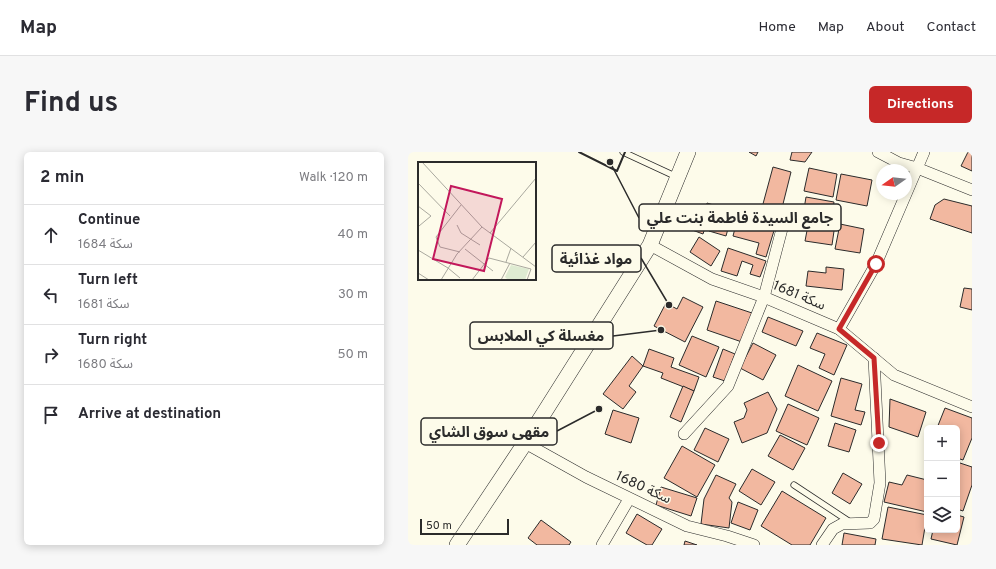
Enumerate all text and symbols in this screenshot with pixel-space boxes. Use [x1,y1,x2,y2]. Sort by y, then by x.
text: Map [20,16,57,40]
text: Home [759,19,796,36]
text: Map [818,19,844,36]
text: About [866,19,905,36]
text: Contact [927,19,976,36]
text: Find us [24,86,118,122]
button: Directions [869,86,972,123]
inset map [418,162,536,280]
north arrow [876,164,912,200]
text: 2 min [40,167,84,189]
text: Walk · 120 m [299,170,368,186]
callout: جامع السيدة فاطمة بنت علي [639,204,841,231]
text: جامع السيدة فاطمة بنت علي [647,210,834,229]
text: Continue [78,211,140,230]
icon: ahead [40,224,62,246]
text: 40 m [338,227,368,243]
text: سكة 1684 [78,237,133,253]
callout: مواد غذائية [552,245,641,272]
text: مواد غذائية [560,251,632,270]
route start [867,255,885,273]
text: Turn left [78,271,138,290]
street label: سكة 1681 [770,277,828,315]
icon: left [40,284,62,306]
text: 30 m [338,287,368,303]
text: سكة 1681 [78,297,130,313]
callout: مغسلة كي الملابس [470,322,613,349]
text: مغسلة كي الملابس [478,328,604,347]
text: Turn right [78,331,147,350]
icon: right [40,344,62,366]
text: 50 m [338,347,368,363]
text: سكة 1680 [78,357,133,373]
icon: arrive [40,404,62,426]
text: Arrive at destination [78,405,221,424]
callout: مقهى سوق الشاي [421,418,557,445]
text: مقهى سوق الشاي [429,424,549,443]
map controls [924,425,960,533]
button: + [924,425,960,461]
route end [870,434,888,452]
button: − [924,461,960,497]
street label: سكة 1680 [613,468,673,508]
button: layers [924,497,960,533]
scale bar [420,517,509,536]
text: 50 m [426,519,452,533]

